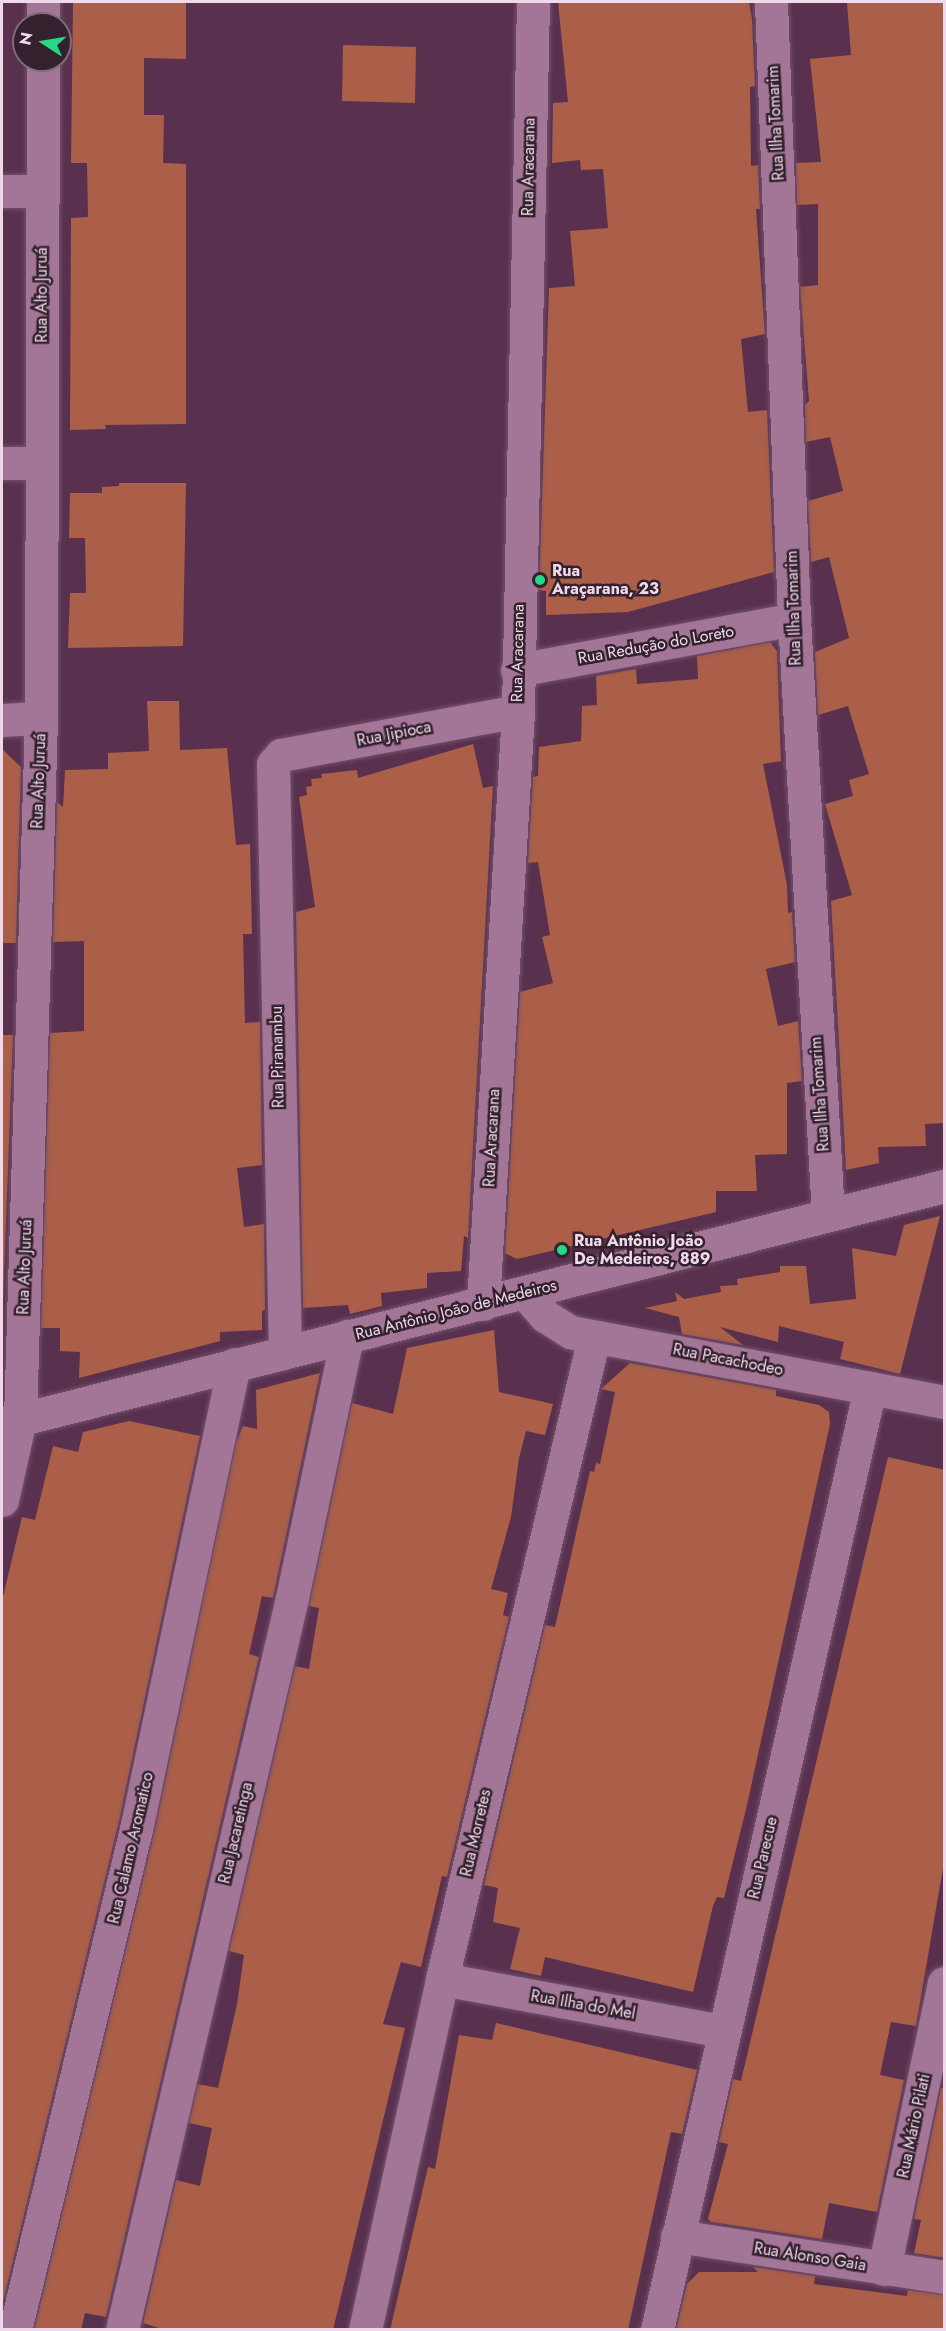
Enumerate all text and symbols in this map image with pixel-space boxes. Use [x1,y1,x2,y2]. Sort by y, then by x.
north arrow [12,12,72,72]
text: N [13,30,38,47]
street label: Rua Ilha Tomarim [763,65,789,181]
street label: Rua Aracarana [519,118,539,216]
street label: Rua Alto Juruá [32,247,52,343]
street label: Rua Ilha Tomarim [782,550,806,666]
place label: Rua Araçarana, 23 [552,561,659,599]
marker: Rua Araçarana, 23 [533,573,547,587]
street label: Rua Aracarana [508,604,528,702]
street label: Rua Redução do Loreto [576,622,736,668]
street label: Rua Jipioca [355,717,433,751]
street label: Rua Alto Juruá [28,733,50,829]
street label: Rua Piranambu [268,1006,288,1108]
street label: Rua Ilha Tomarim [806,1036,834,1152]
street label: Rua Aracarana [480,1088,504,1188]
street label: Rua Alto Juruá [14,1219,36,1315]
place label: Rua Antônio João De Medeiros, 889 [574,1231,710,1269]
marker: Rua Antônio João De Medeiros, 889 [555,1243,569,1257]
street label: Rua Antônio João de Medeiros [353,1276,559,1344]
street label: Rua Pacachodeo [671,1340,785,1380]
street label: Rua Calamo Aromatico [104,1770,158,1926]
street label: Rua Jacaretinga [215,1780,257,1886]
street label: Rua Morretes [457,1787,495,1879]
street label: Rua Parecue [744,1815,782,1901]
street label: Rua Ilha do Mel [529,1986,637,2024]
street label: Rua Mário Pilati [894,2072,934,2180]
street label: Rua Alonso Gaia [753,2239,867,2275]

